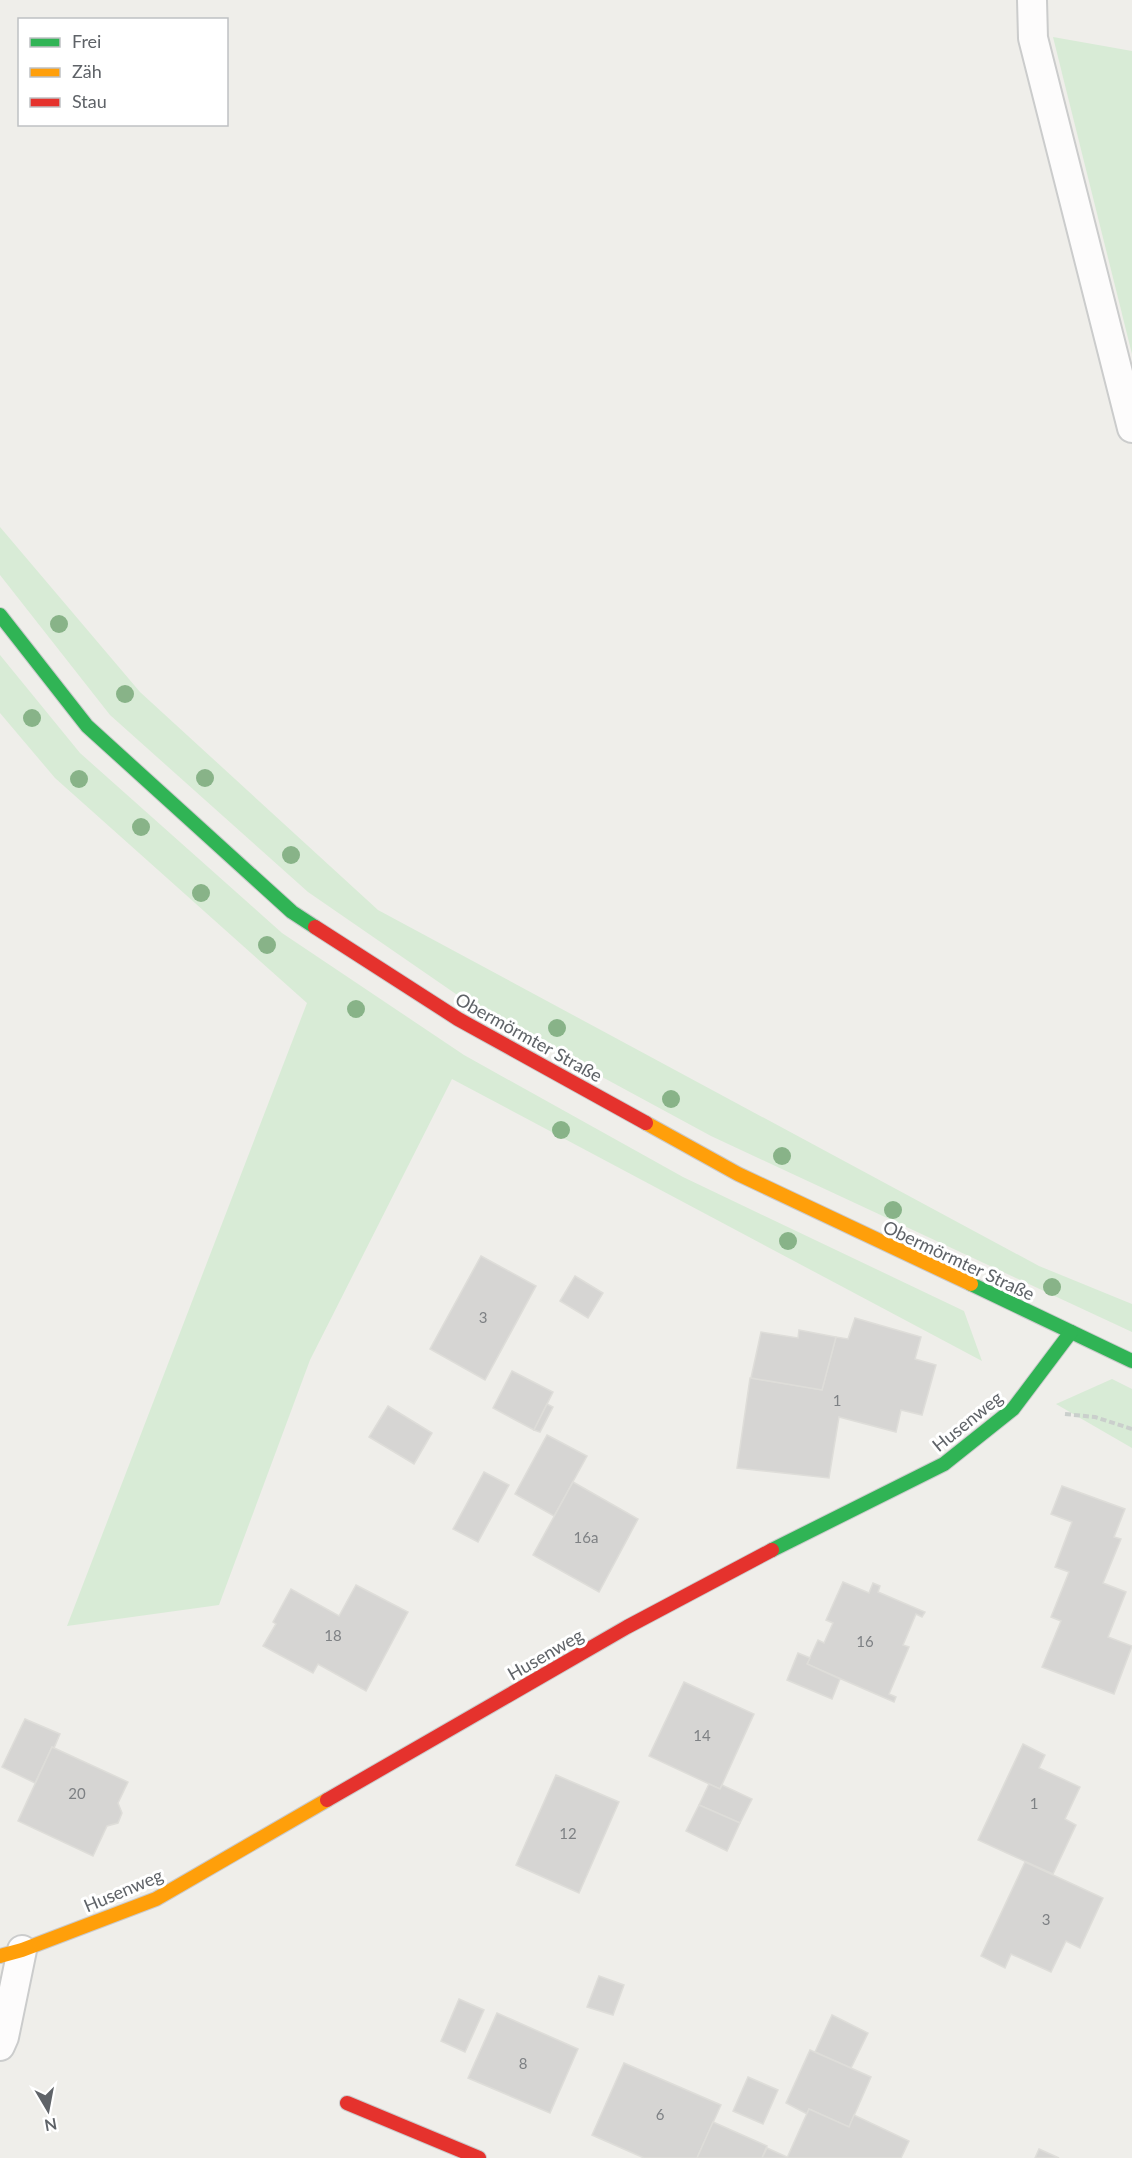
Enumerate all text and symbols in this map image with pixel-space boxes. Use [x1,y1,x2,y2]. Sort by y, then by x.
legend [18,18,228,126]
text: Frei [72,30,101,52]
text: Zäh [72,60,102,82]
text: Stau [72,90,107,112]
street label: Obermörmter Straße [452,988,606,1086]
street label: Obermörmter Straße [880,1215,1038,1305]
house number: 3 [479,1308,487,1326]
street label: Husenweg [928,1386,1006,1456]
house number: 1 [833,1391,841,1409]
house number: 16a [574,1528,598,1546]
street label: Husenweg [503,1624,587,1684]
house number: 18 [324,1626,342,1644]
house number: 16 [856,1632,874,1650]
house number: 14 [693,1726,711,1744]
house number: 20 [68,1784,86,1802]
house number: 1 [1030,1794,1038,1812]
house number: 12 [559,1824,577,1842]
street label: Husenweg [80,1864,166,1916]
house number: 3 [1042,1910,1050,1928]
house number: 8 [519,2054,527,2072]
north arrow [18,2080,78,2140]
house number: 6 [656,2105,665,2123]
text: N [43,2115,58,2136]

